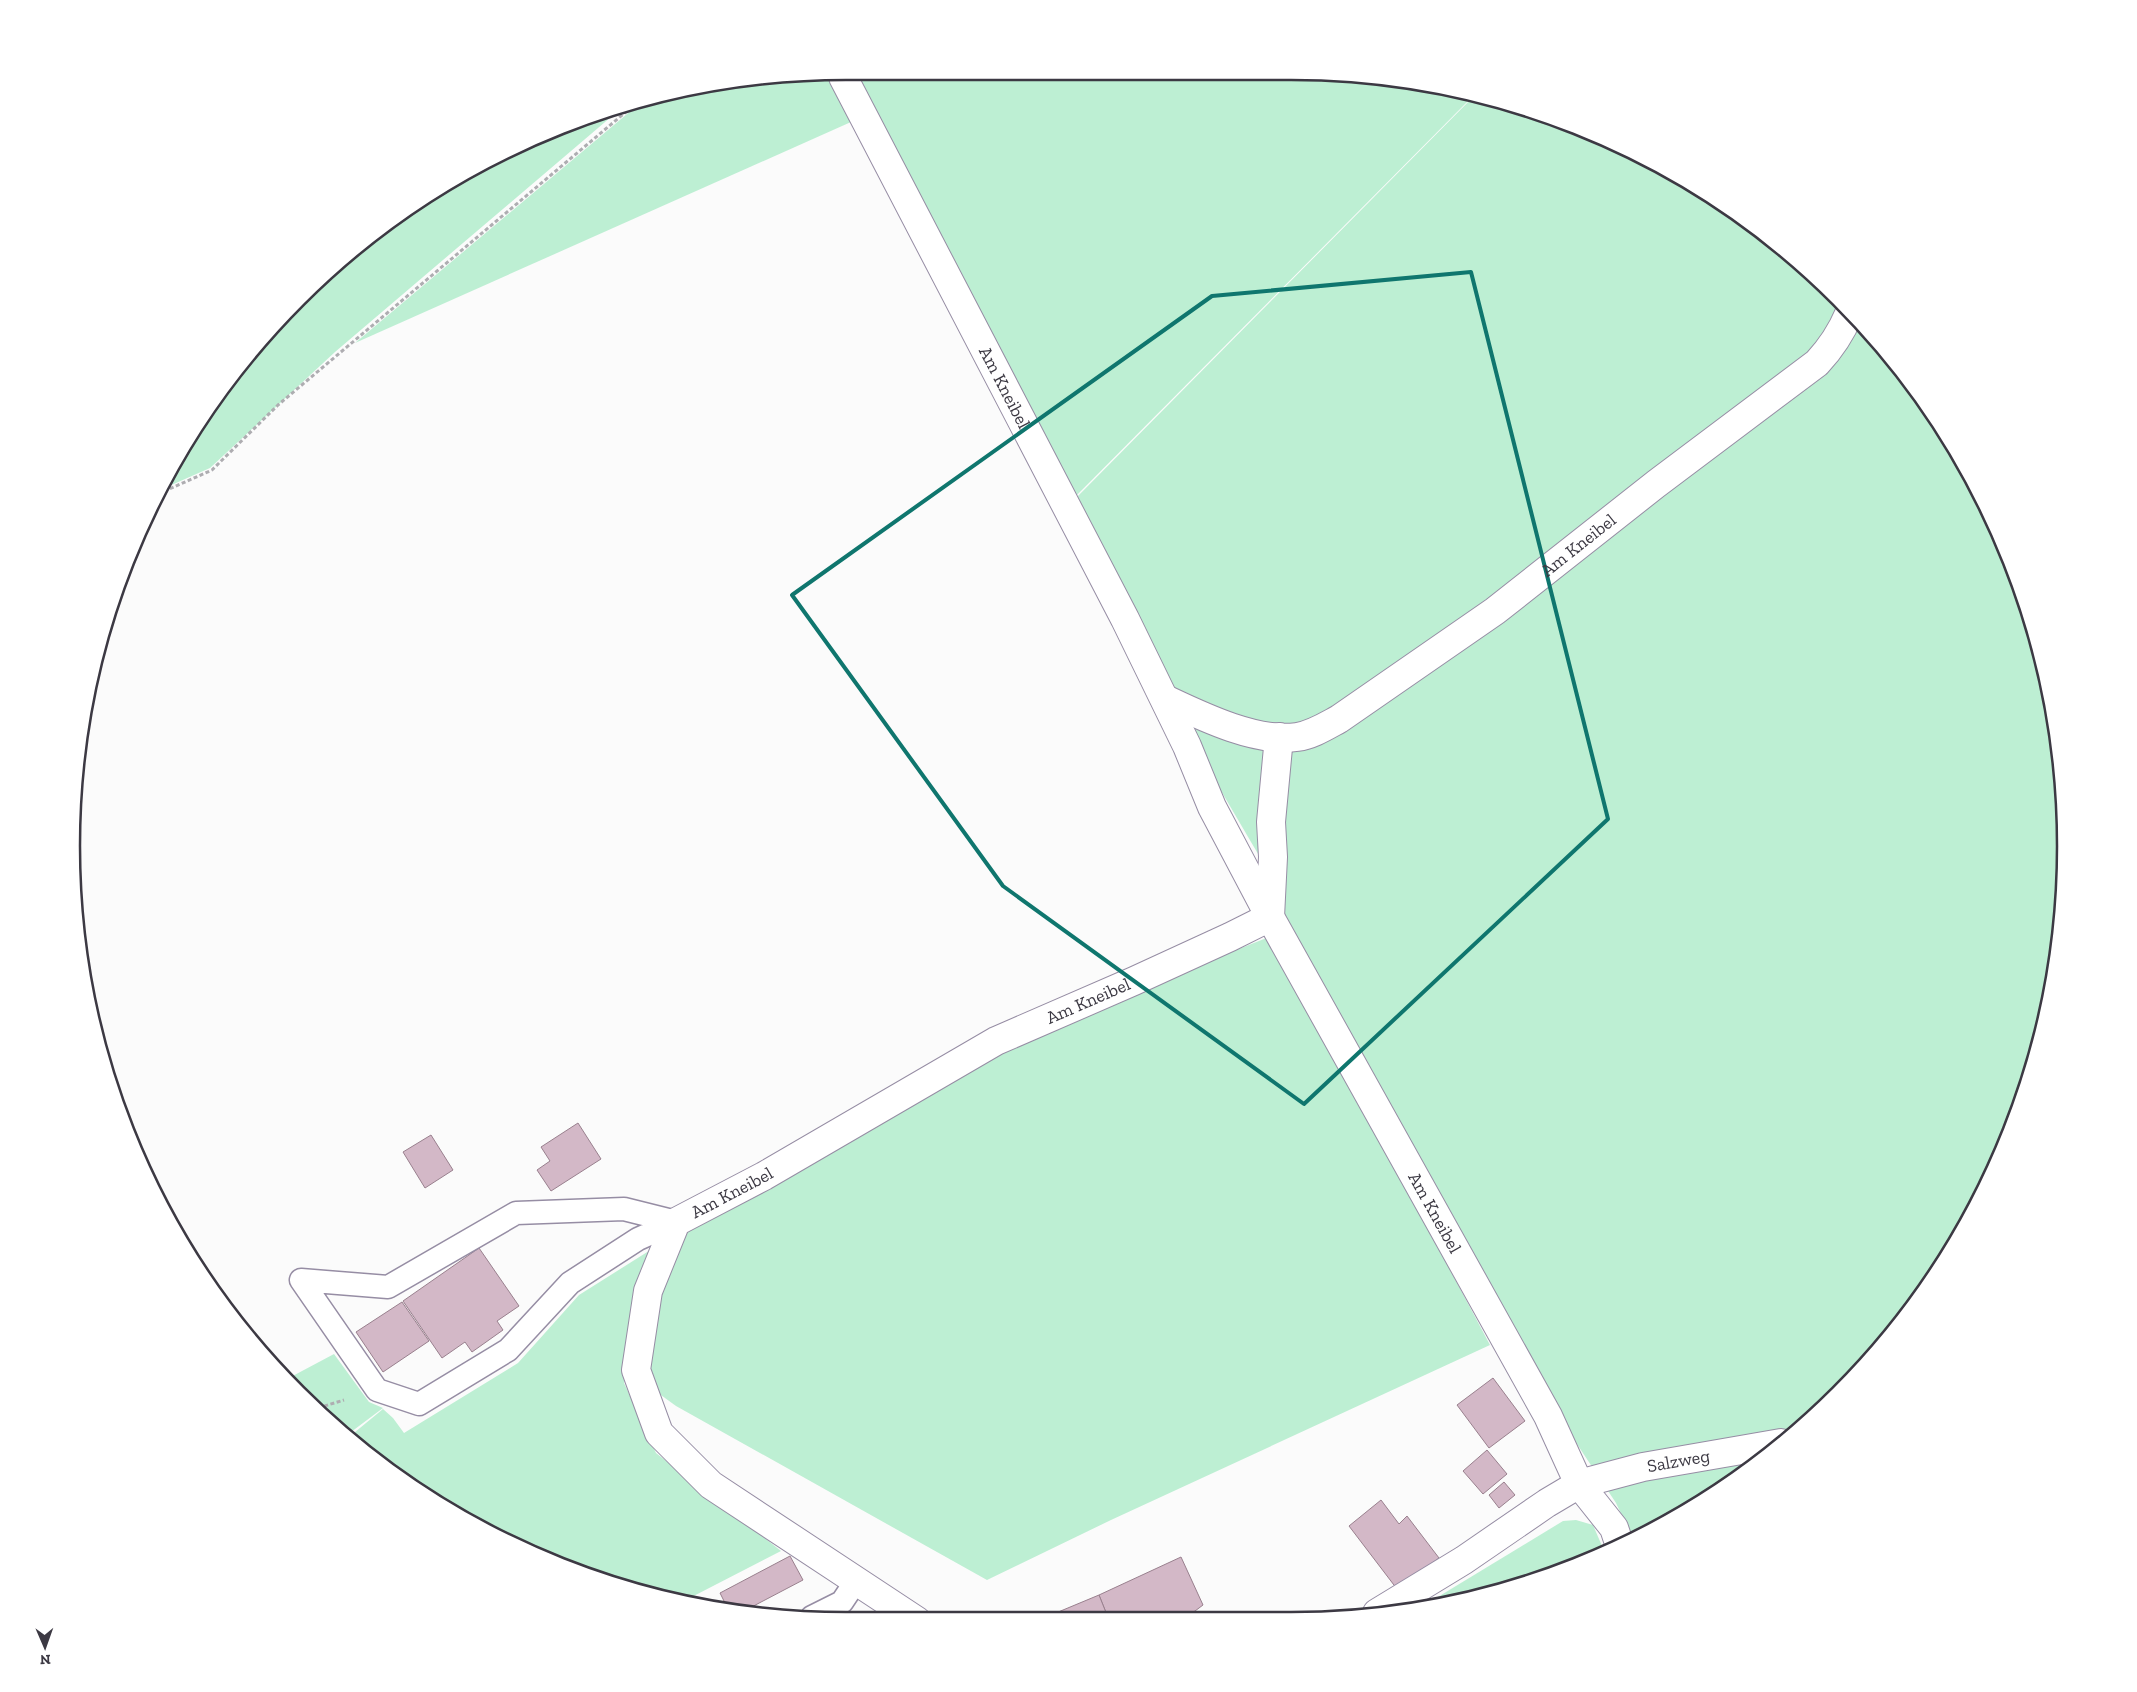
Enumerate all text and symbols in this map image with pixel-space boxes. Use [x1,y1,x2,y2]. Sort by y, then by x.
street label: Am Kneibel [974,343,1035,432]
street label: Am Kneibel [1536,509,1621,582]
street label: Am Kneibel [1043,973,1134,1029]
street label: Am Kneibel [687,1162,777,1223]
street label: Am Kneibel [1403,1168,1466,1257]
street label: Salzweg [1645,1445,1712,1477]
north arrow [20,1622,70,1672]
text: N [39,1651,51,1668]

